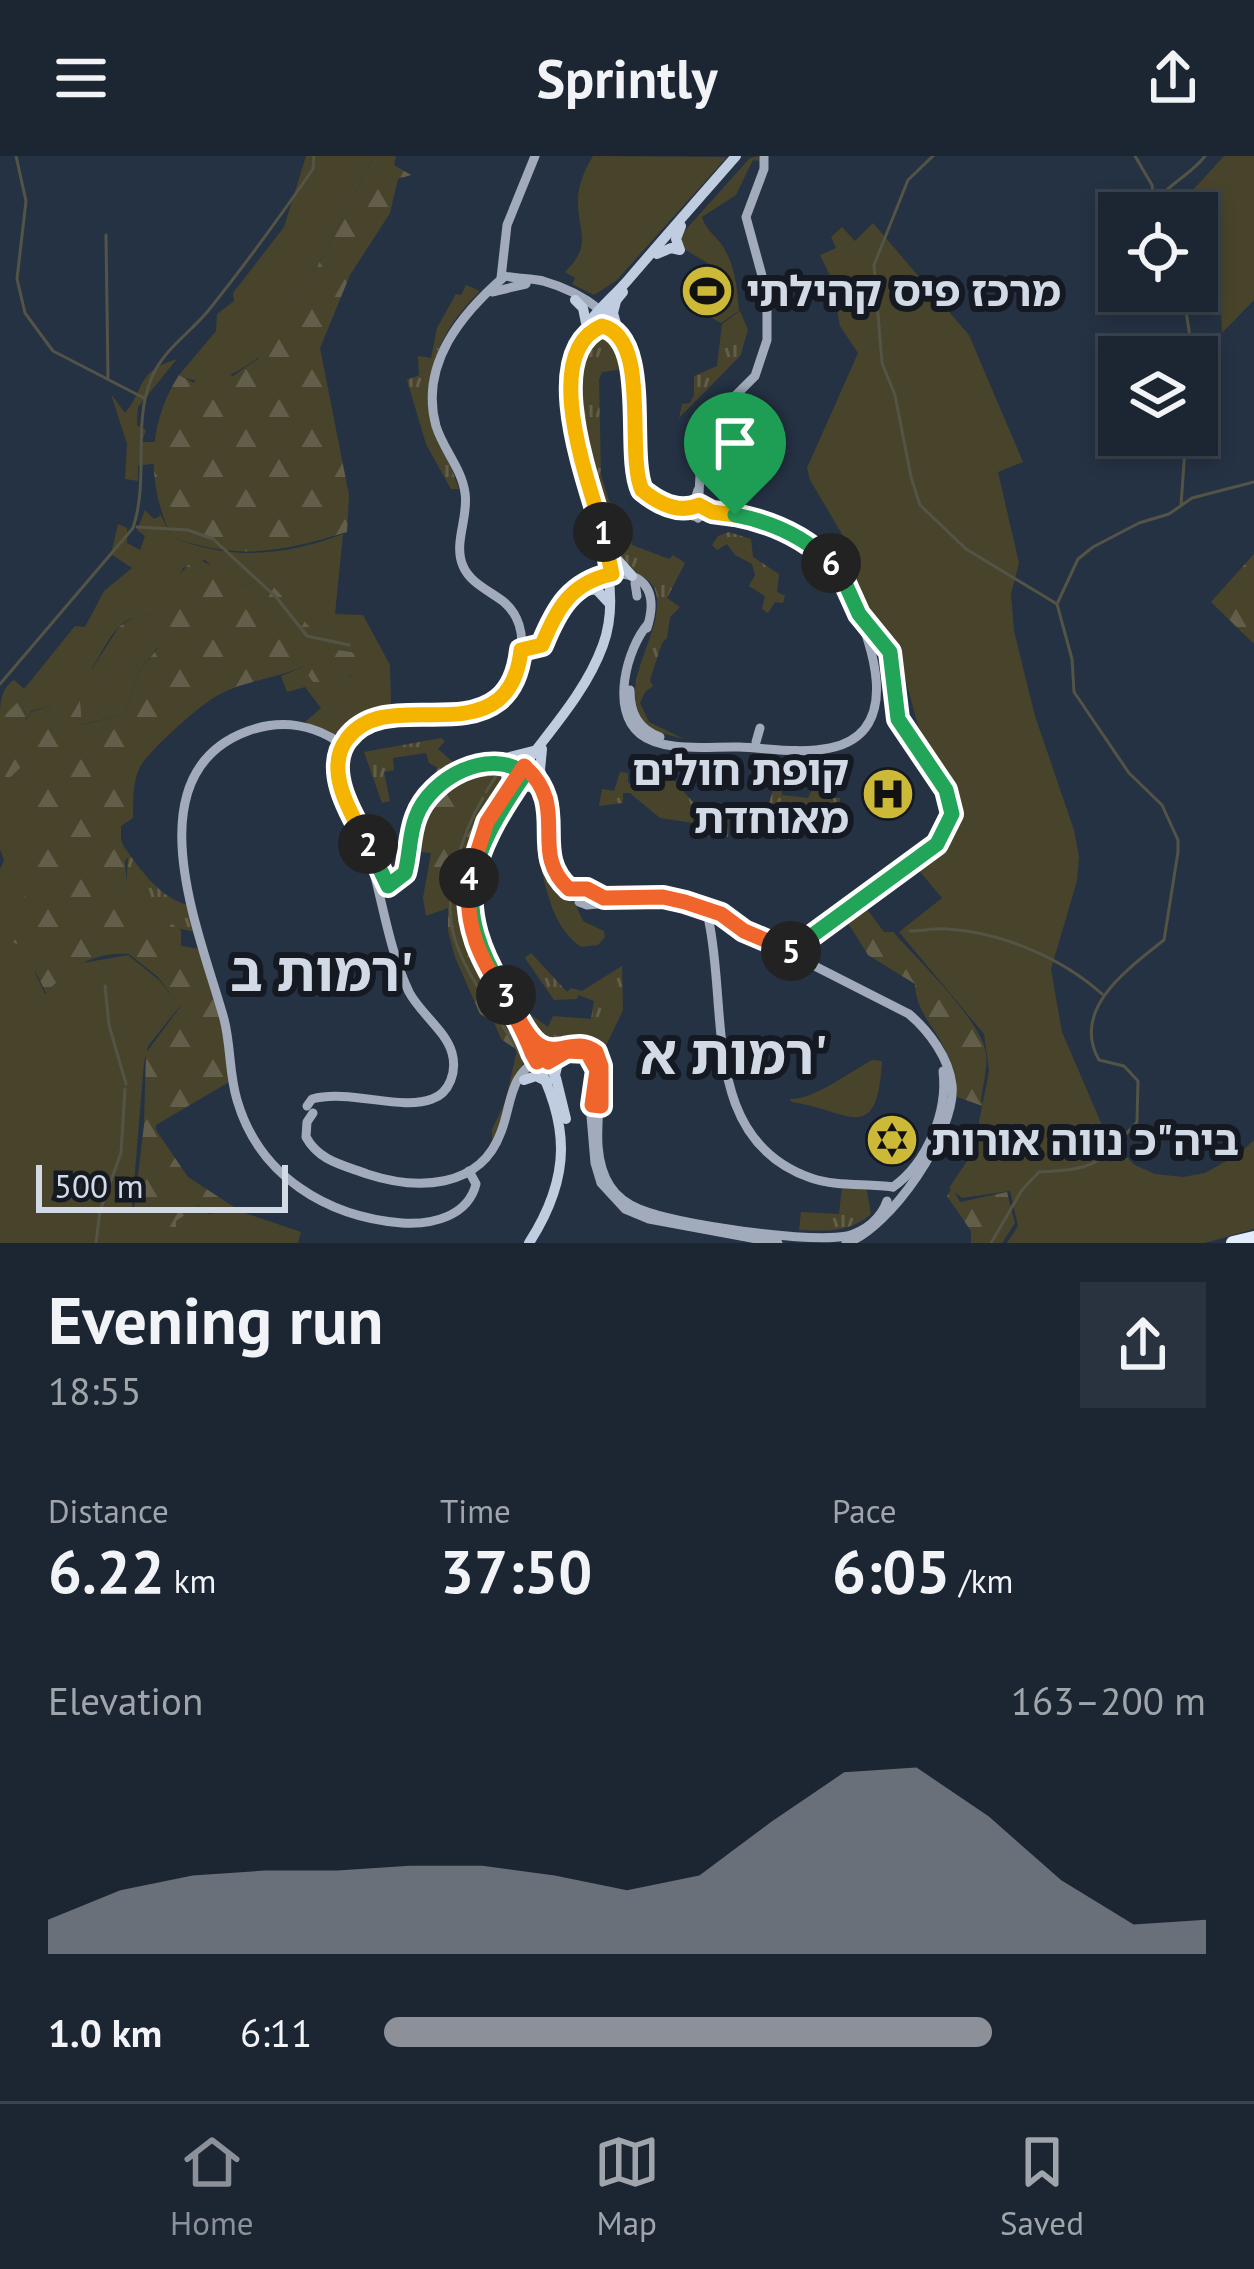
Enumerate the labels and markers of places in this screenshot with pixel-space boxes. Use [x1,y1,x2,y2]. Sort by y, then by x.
sports icon: מרכז פיס קהילתי [679,263,735,319]
place label: מרכז פיס קהילתי [746,263,1061,318]
pin [684,392,786,515]
pin: 1 [573,502,633,562]
pin: 6 [801,533,861,593]
place label: קופת חולים מאוחדת [632,742,849,845]
hospital icon: קופת חולים מאוחדת [860,766,916,822]
pin: 2 [338,814,398,874]
pin: 4 [439,848,499,908]
pin: 5 [761,921,821,981]
pin: 3 [476,965,536,1025]
synagogue icon: ביה"כ נווה אורות [864,1112,920,1168]
place label: ביה"כ נווה אורות [931,1112,1239,1167]

